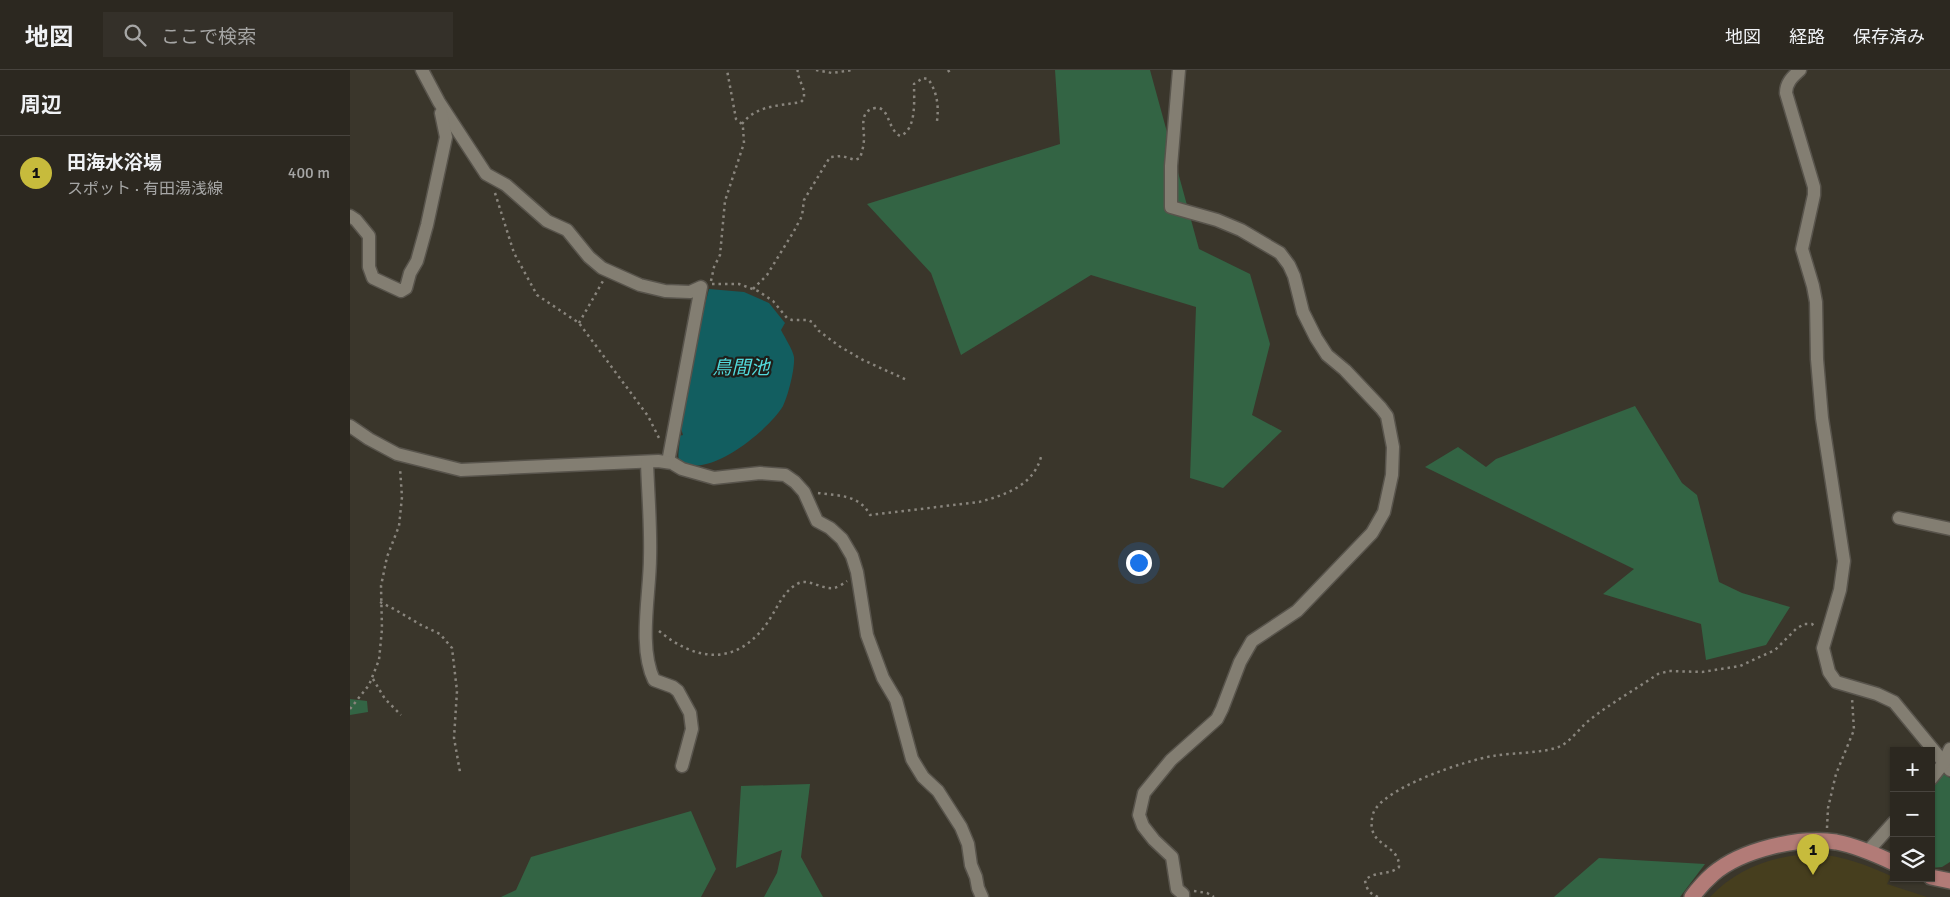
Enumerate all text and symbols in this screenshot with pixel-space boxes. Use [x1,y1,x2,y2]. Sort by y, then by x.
search box [103,12,453,57]
icon: search [121,21,149,49]
text: 地図 [25,22,73,52]
text: ここで検索 [161,25,256,49]
text: 地図 [1725,26,1761,48]
text: 経路 [1789,26,1825,48]
text: 保存済み [1853,26,1925,48]
text: 周辺 [20,92,62,118]
text: 田海水浴場 [67,151,162,175]
text: 1 [32,163,40,183]
text: 400 m [288,163,330,183]
text: スポット · 有田湯浅線 [67,179,223,199]
water label: 鳥間池 [712,356,771,380]
your location [1126,550,1152,576]
map controls [1890,747,1935,882]
button: + [1890,747,1935,792]
button: − [1890,792,1935,837]
pin: 1 [1797,834,1829,875]
button: layers [1890,837,1935,882]

